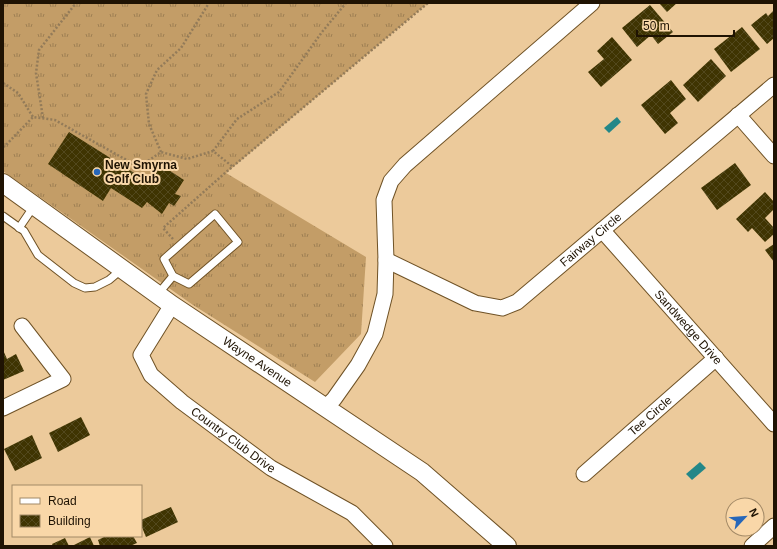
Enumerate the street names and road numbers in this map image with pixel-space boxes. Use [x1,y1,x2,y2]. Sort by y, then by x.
street label: Fairway Circle [557,210,625,270]
street label: Sandwedge Drive [652,287,725,368]
street label: Wayne Avenue [220,334,295,390]
street label: Tee Circle [625,393,675,439]
street label: Country Club Drive [188,404,278,476]

